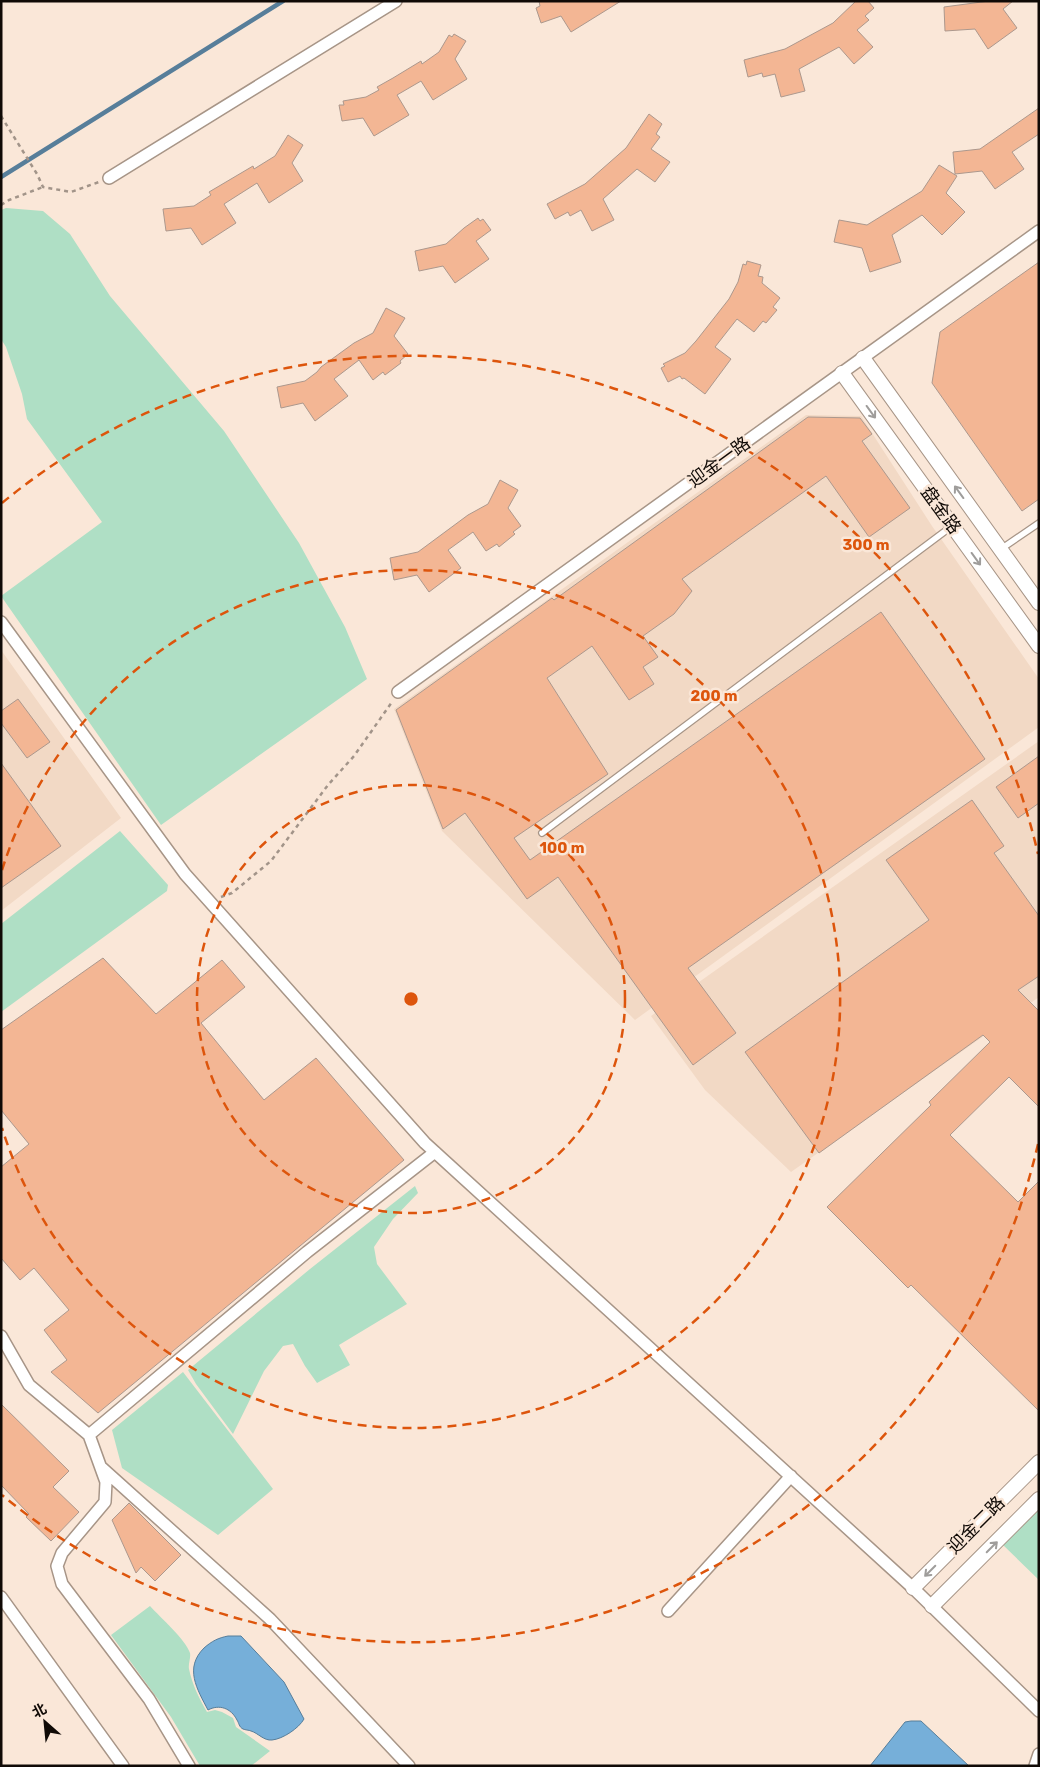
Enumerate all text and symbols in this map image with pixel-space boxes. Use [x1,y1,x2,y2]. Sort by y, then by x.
one-way arrow [866,405,876,419]
street label: 迎金一路 [683,432,755,492]
street label: 盘金路 [916,482,966,538]
one-way arrow [954,486,965,499]
text: 300 m [842,536,890,554]
one-way arrow [971,552,981,566]
text: 200 m [690,687,738,705]
text: 100 m [540,839,584,857]
centre of rings [402,990,420,1008]
street label: 迎金二路 [943,1492,1009,1558]
one-way arrow [985,1541,997,1553]
one-way arrow [924,1565,936,1577]
north arrow [20,1697,70,1747]
text: 北 [29,1700,49,1722]

